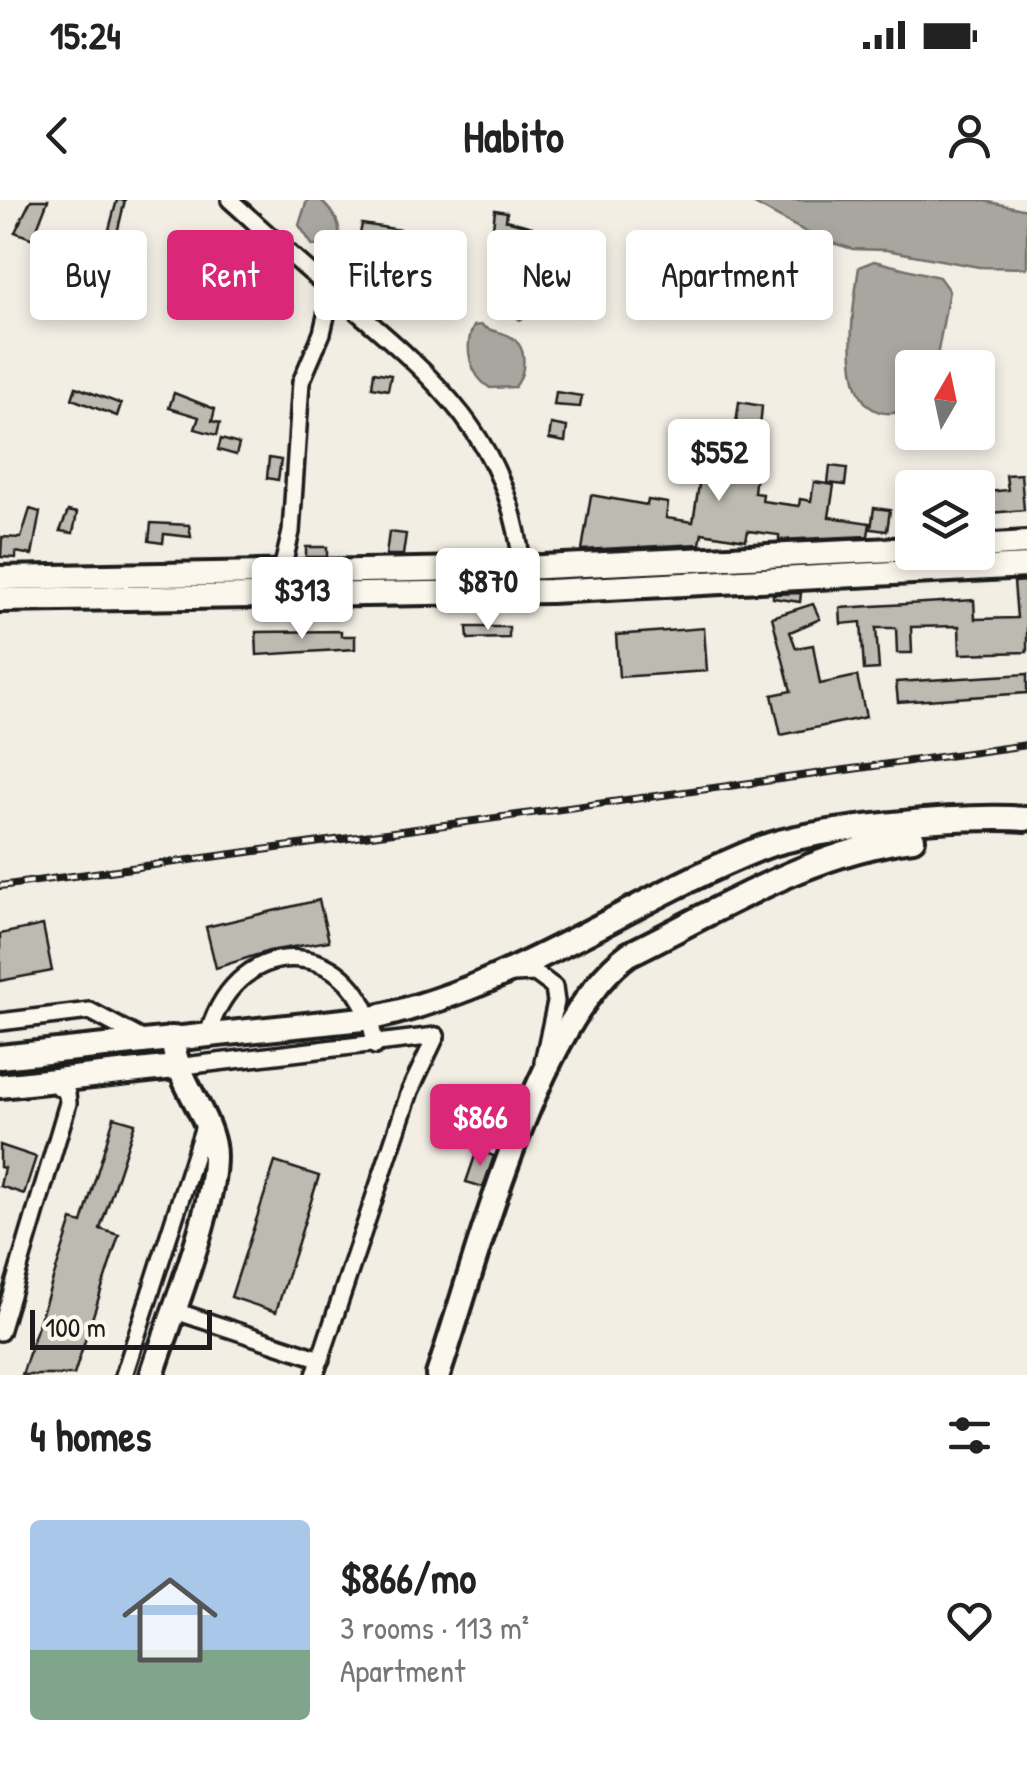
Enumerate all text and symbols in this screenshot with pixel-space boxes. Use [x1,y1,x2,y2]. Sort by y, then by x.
text: 15:24 [50,9,121,61]
text: Habito [463,105,564,166]
icon: back [30,108,85,163]
icon: person [942,108,997,163]
chip: Buy [30,230,147,320]
chip: Rent [167,230,294,320]
chip: Filters [314,230,467,320]
chip: New [487,230,606,320]
chip: Apartment [626,230,833,320]
north arrow [895,350,995,450]
map controls [895,350,995,570]
pin: $552 [660,419,778,504]
text: $552 [690,430,748,473]
button: layers [895,470,995,570]
pin: $870 [429,548,547,633]
pin: $313 [243,557,361,642]
text: $870 [458,559,518,602]
text: $313 [274,568,330,611]
pin: $866 [421,1084,539,1169]
text: $866 [452,1095,508,1138]
scale bar [30,1305,212,1350]
text: 100 m [45,1308,106,1346]
text: 4 homes [30,1407,151,1464]
icon: filters [942,1408,997,1463]
text: $866/mo [340,1549,476,1606]
icon: home [110,1560,230,1680]
icon: heart [942,1593,997,1648]
text: 3 rooms · 113 m² [340,1606,529,1649]
text: Apartment [340,1649,465,1692]

